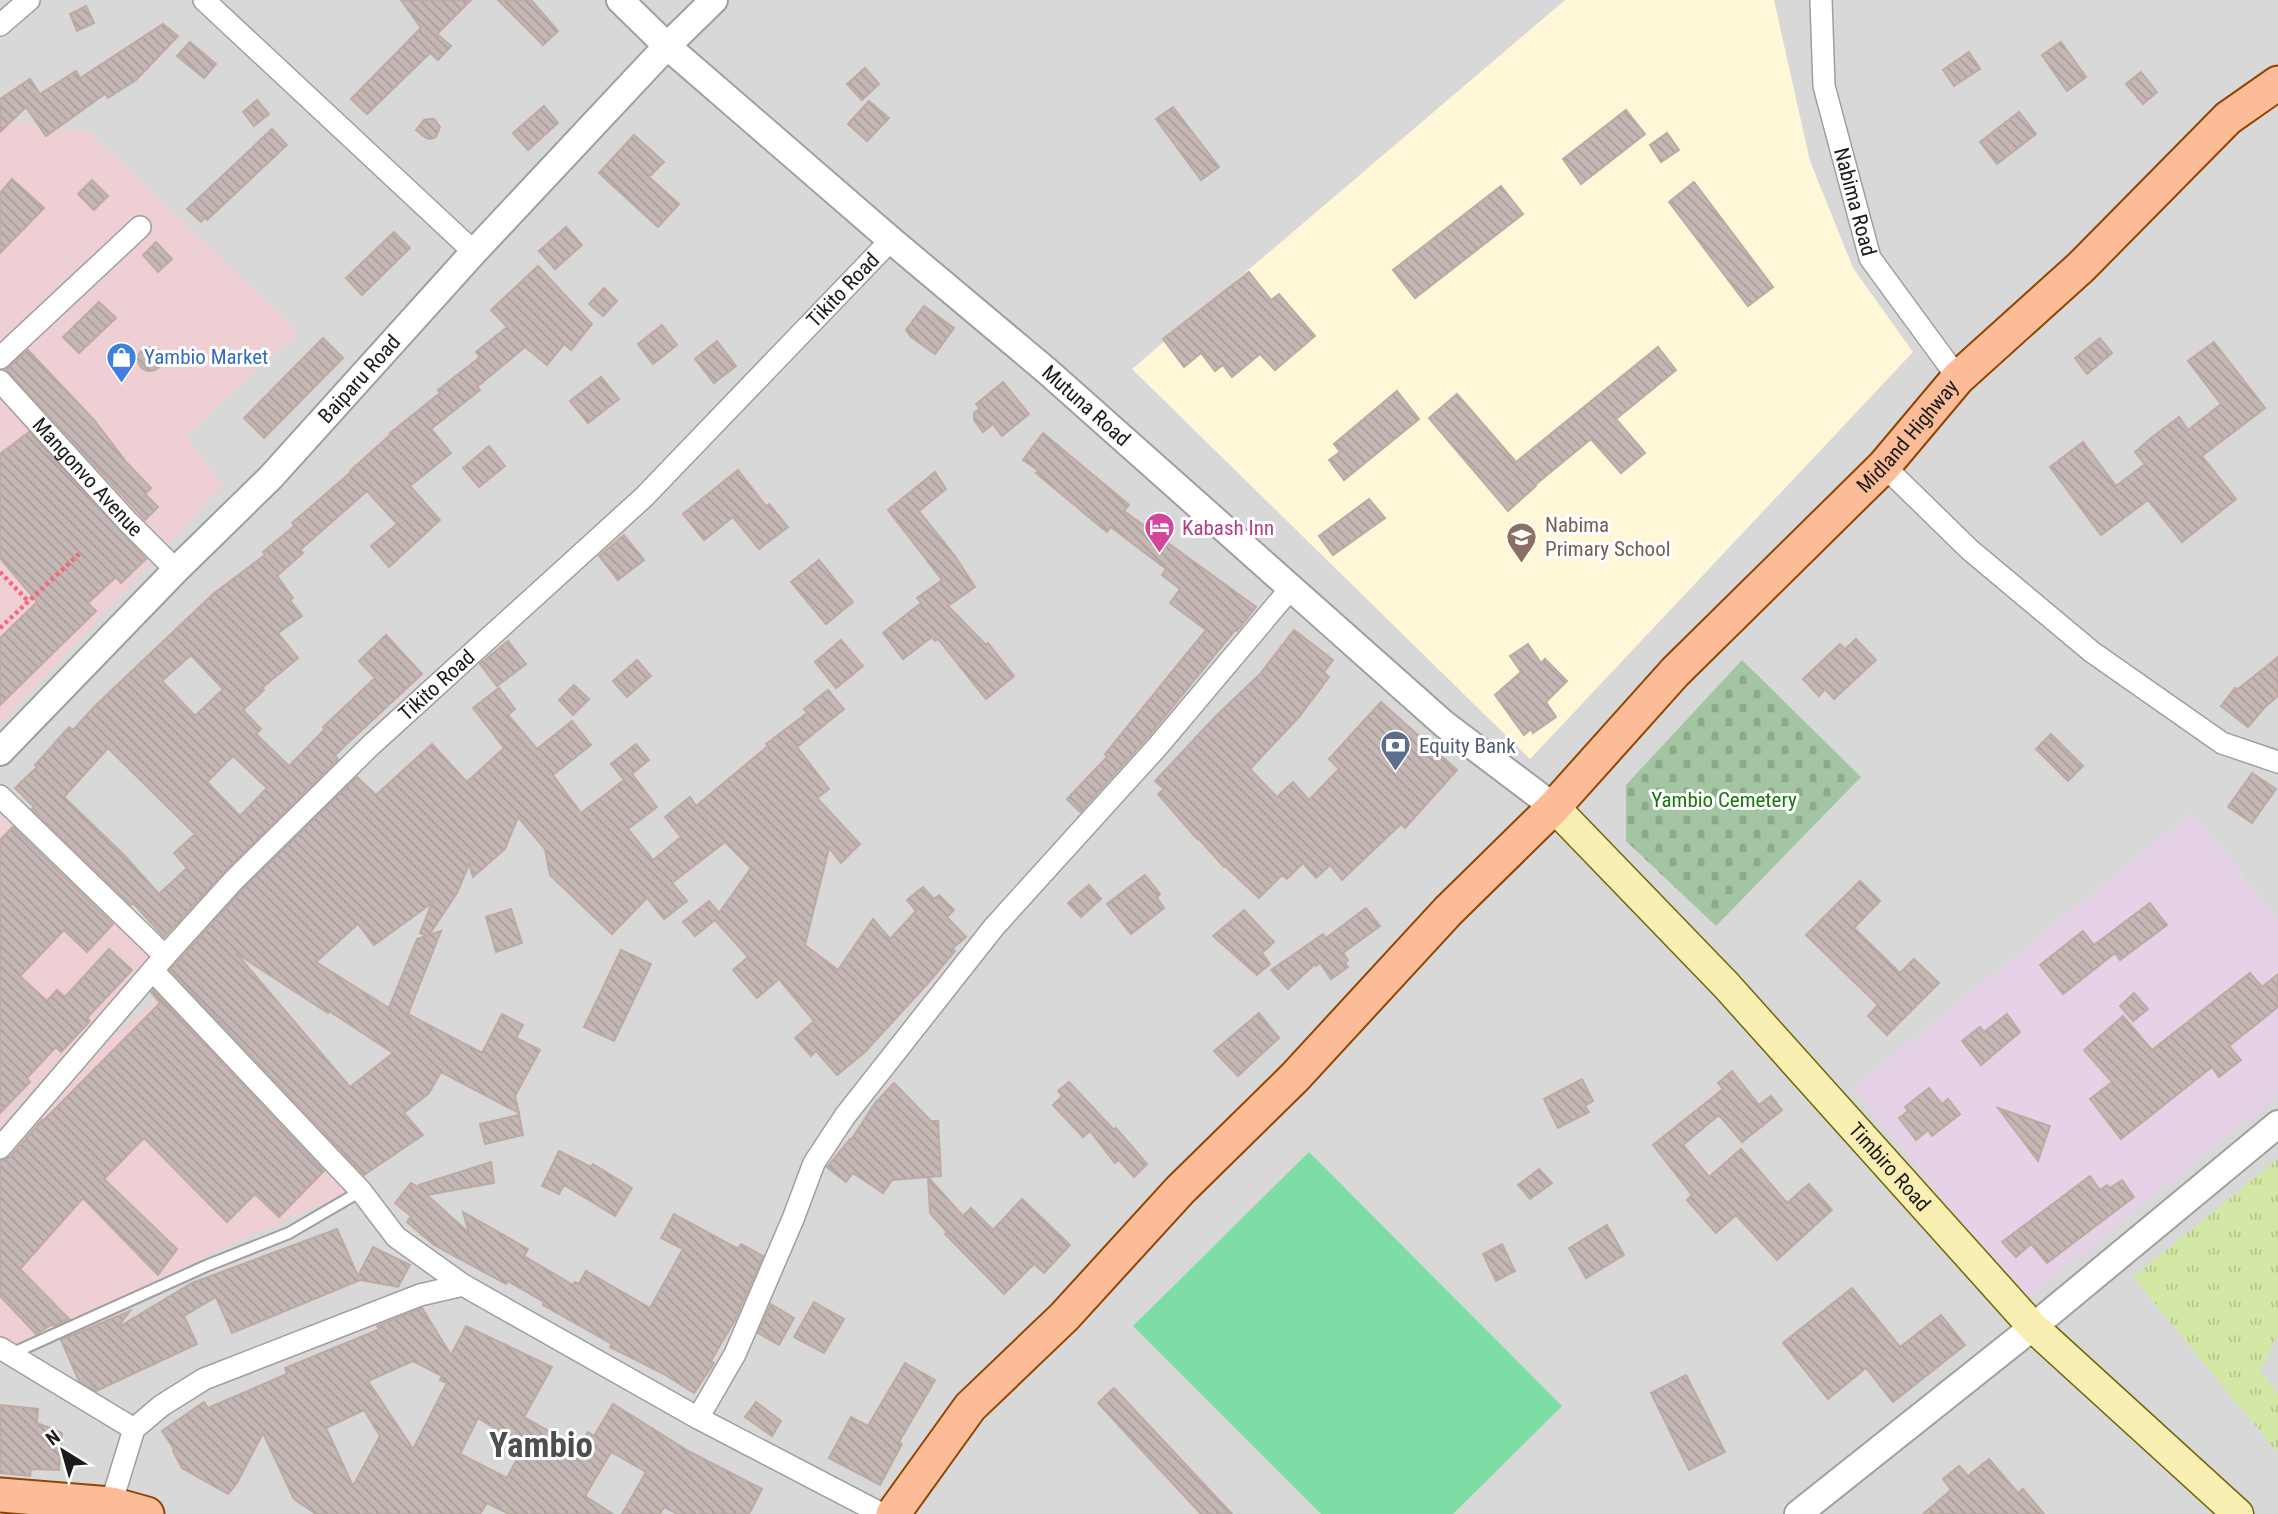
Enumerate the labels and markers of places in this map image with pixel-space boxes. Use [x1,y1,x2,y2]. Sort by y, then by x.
shop icon: Yambio Market [104,340,138,384]
place label: Yambio Market [144,345,268,369]
hotel icon: Kabash Inn [1142,511,1176,555]
place label: Nabima Primary School [1545,513,1671,561]
place label: Kabash Inn [1182,516,1274,540]
school or university icon: Nabima Primary School [1505,520,1539,564]
bank icon: Equity Bank [1379,729,1413,773]
place label: Equity Bank [1419,734,1516,758]

